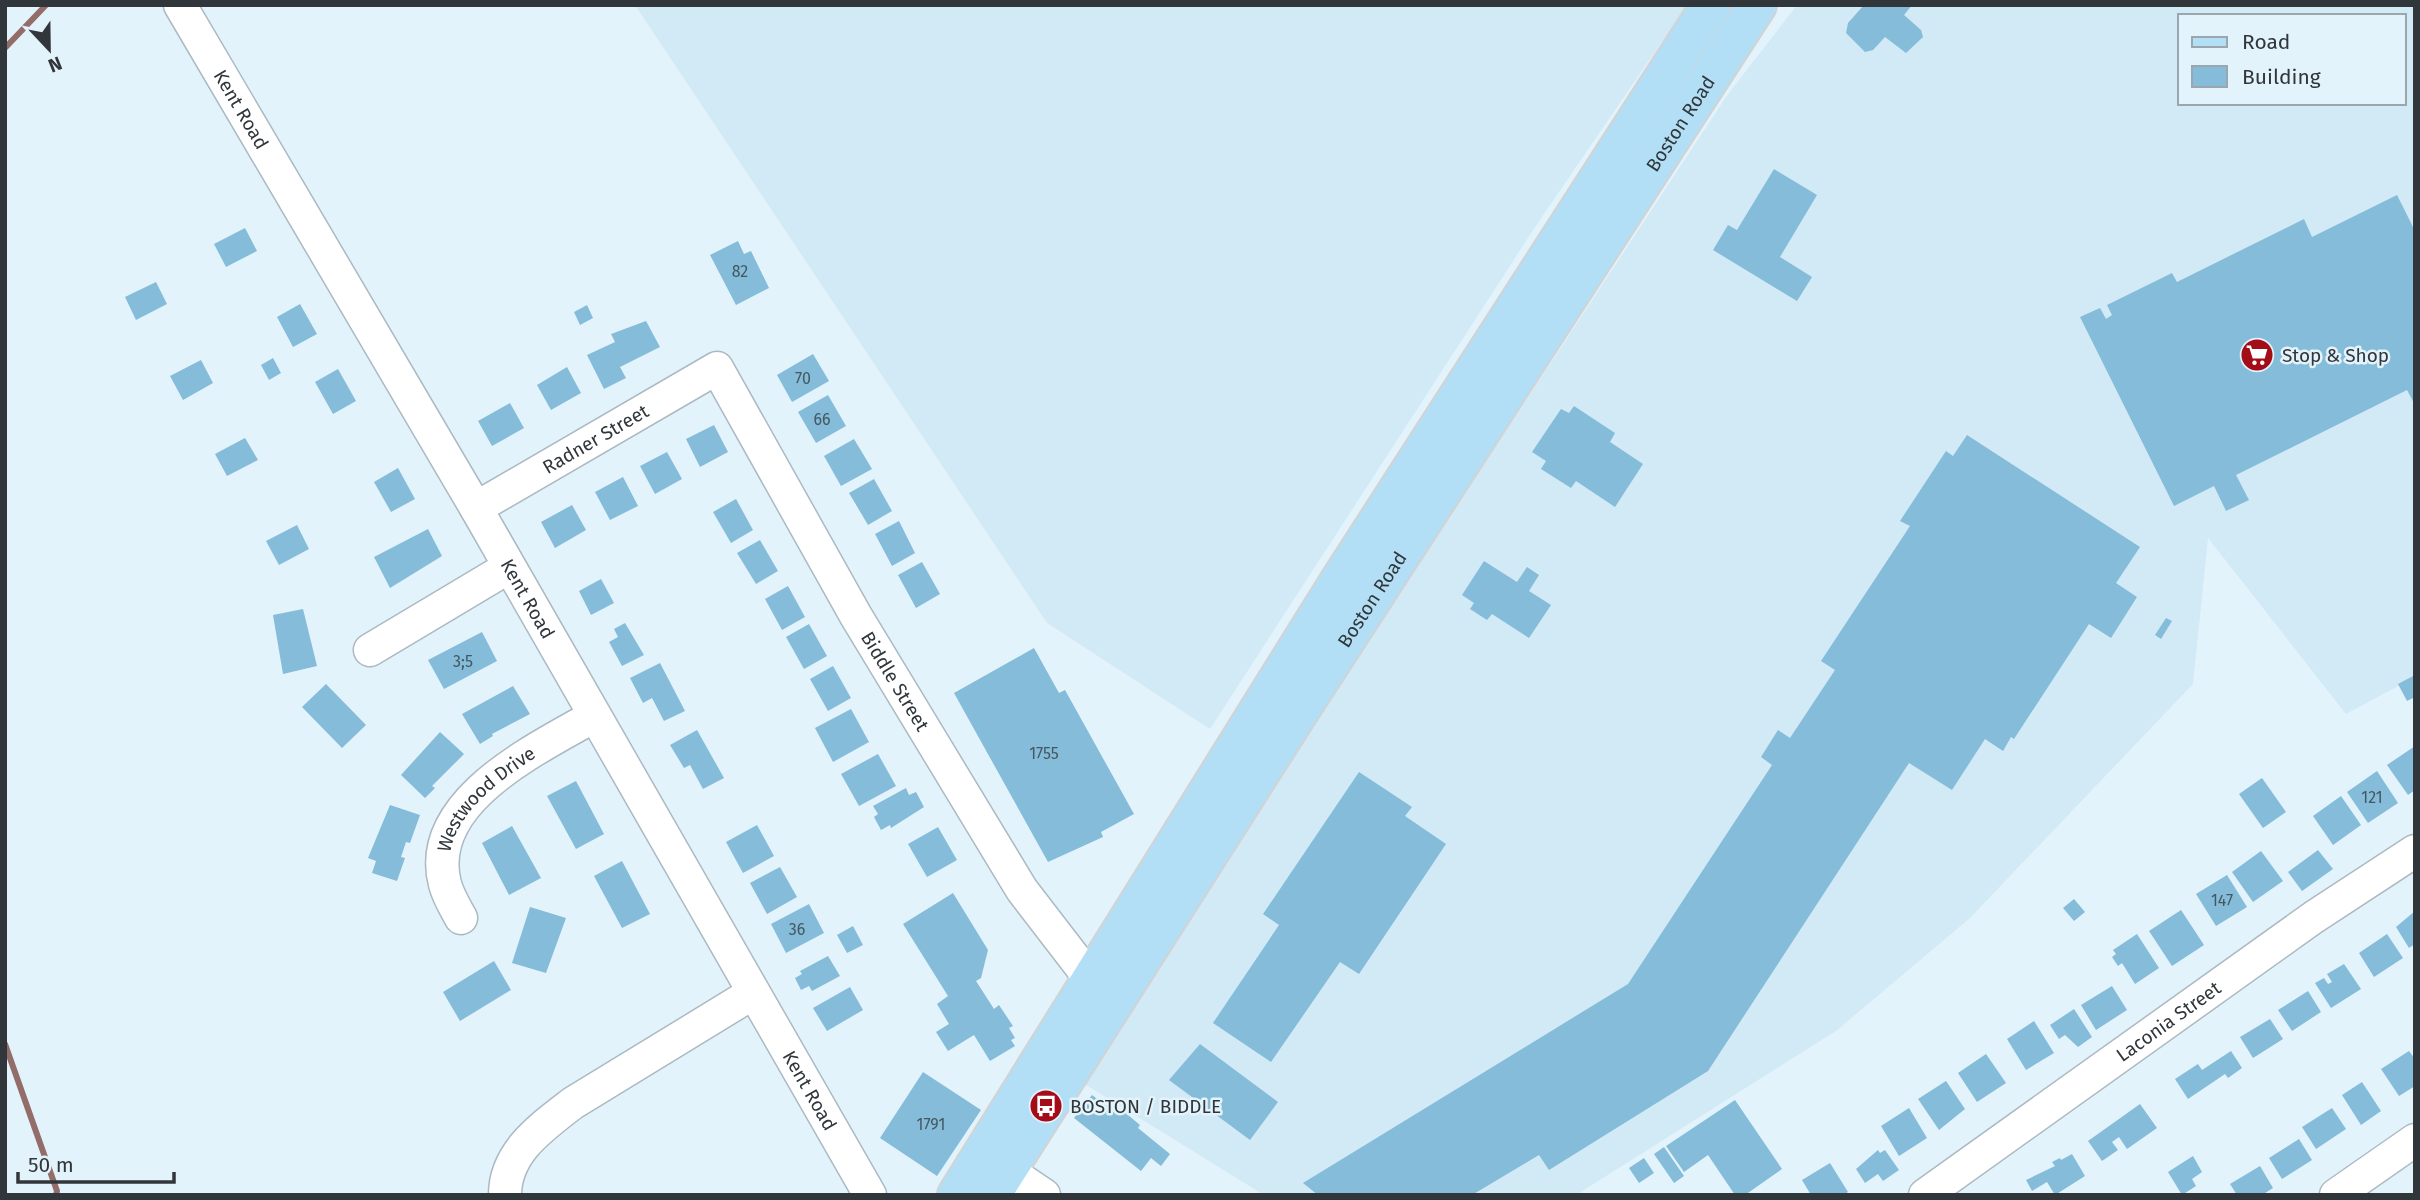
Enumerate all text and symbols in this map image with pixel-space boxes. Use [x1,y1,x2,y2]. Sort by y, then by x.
north arrow [14,14,84,84]
legend [2178,14,2406,105]
text: Road [2242,29,2290,55]
text: N [45,51,65,77]
text: Building [2242,64,2321,90]
street label: Kent Road [209,66,273,153]
street label: Boston Road [1641,72,1720,176]
house number: 82 [732,262,748,281]
supermarket icon: Stop & Shop [2238,336,2276,374]
place label: Stop & Shop [2282,344,2389,367]
house number: 70 [795,369,811,388]
street label: Radner Street [539,399,653,479]
house number: 66 [813,410,831,429]
street label: Boston Road [1333,547,1412,652]
street label: Kent Road [496,555,559,643]
street label: Biddle Street [856,627,934,735]
house number: 3;5 [453,652,473,671]
street label: Westwood Drive [432,742,540,854]
house number: 1755 [1029,744,1059,763]
house number: 121 [2361,788,2383,807]
house number: 147 [2211,891,2233,910]
house number: 36 [789,920,805,939]
street label: Laconia Street [2112,976,2225,1067]
street label: Kent Road [778,1047,841,1135]
bus stop icon: BOSTON / BIDDLE [1027,1087,1065,1125]
place label: BOSTON / BIDDLE [1070,1095,1221,1118]
house number: 1791 [917,1115,945,1134]
scale bar [18,1140,173,1184]
text: 50 m [28,1152,74,1178]

